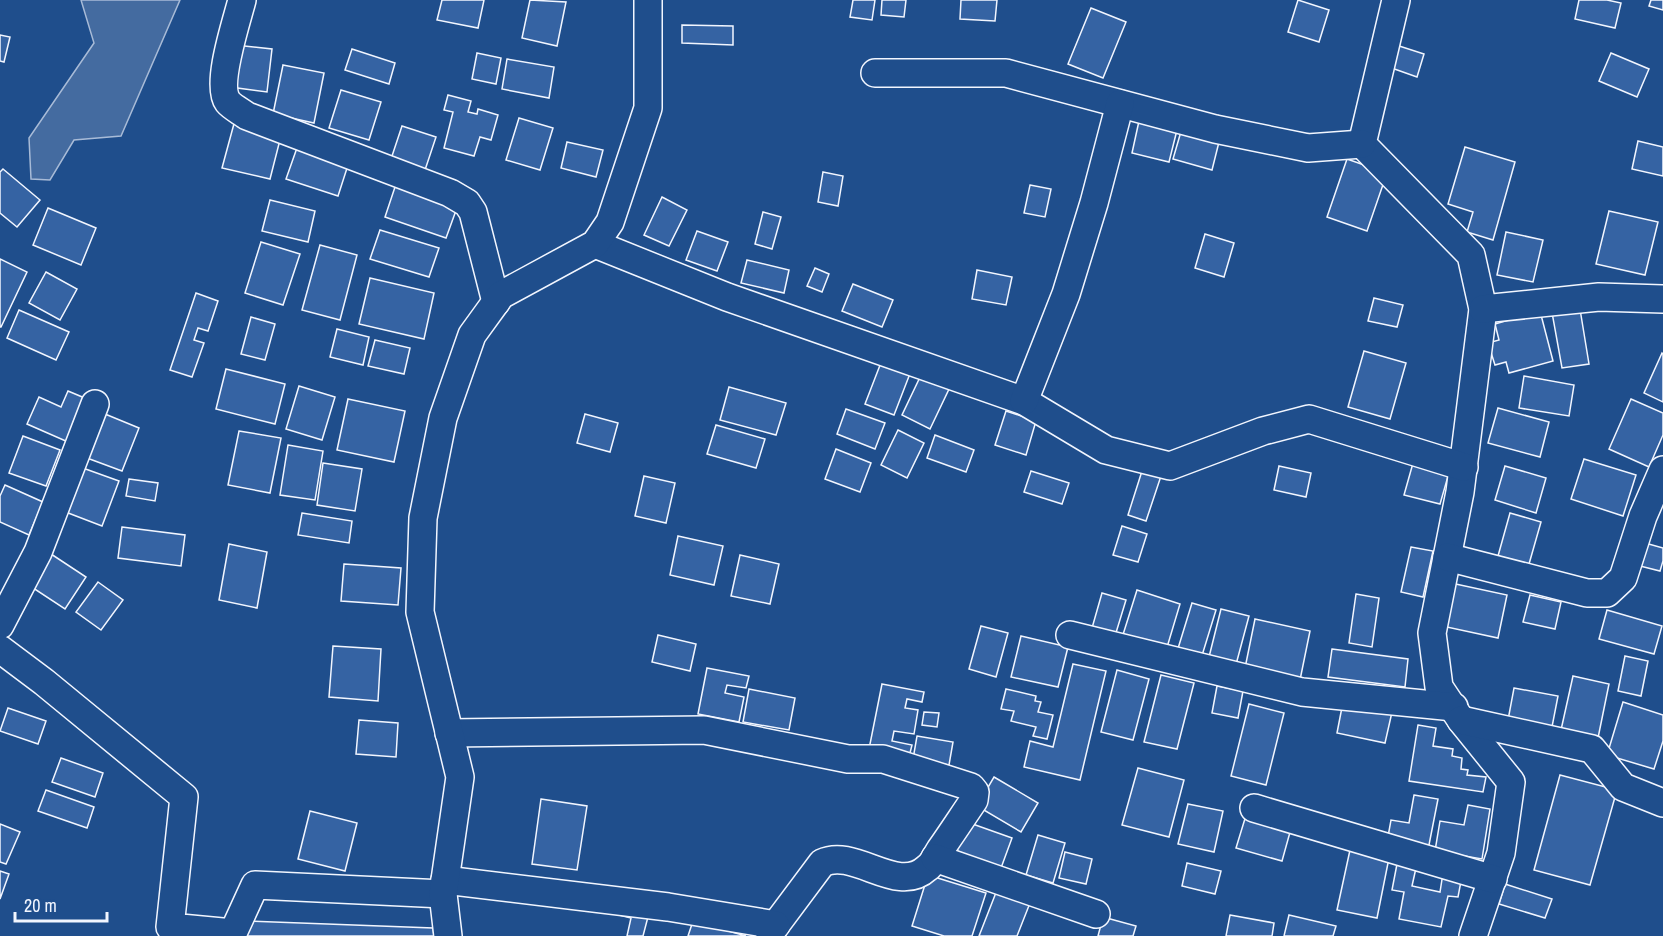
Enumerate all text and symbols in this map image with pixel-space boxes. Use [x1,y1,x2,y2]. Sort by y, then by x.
scale bar [15,885,106,923]
text: 20 m [24,893,57,918]

